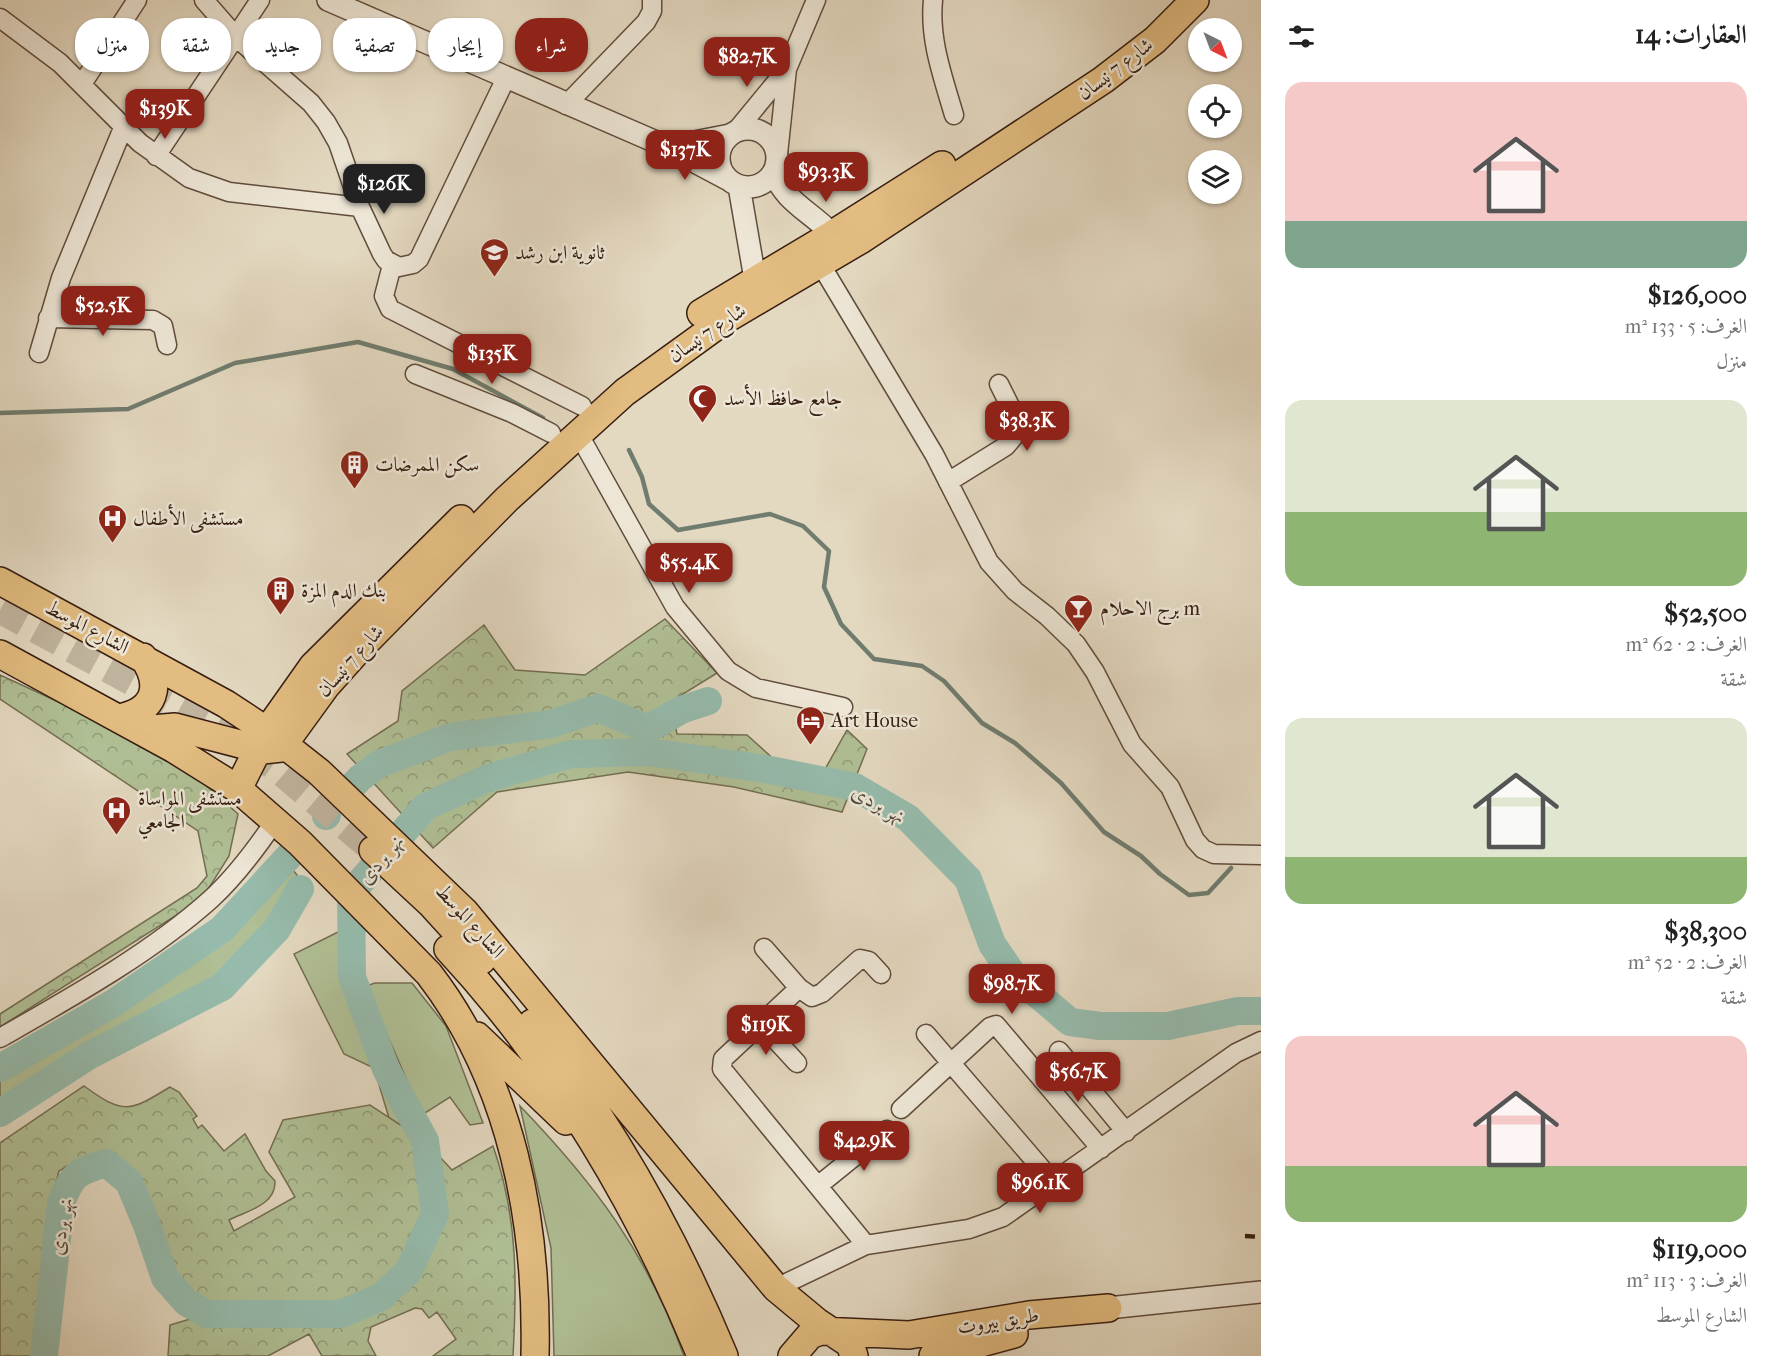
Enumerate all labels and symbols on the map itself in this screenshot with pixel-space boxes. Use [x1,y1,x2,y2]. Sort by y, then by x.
north arrow [1188,18,1242,72]
street label: شارع 7 نيسان [1073,33,1161,110]
pin: $82.7K [698,37,796,88]
pin: $139K [123,89,207,140]
pin: $137K [643,130,727,181]
pin: $93.3K [777,152,875,203]
pin: $126K [342,164,426,215]
school or university icon: ثانوية ابن رشد [478,236,510,278]
place label: ثانوية ابن رشد [515,241,605,265]
pin: $52.5K [54,286,152,337]
street label: شارع 7 نيسان [664,299,754,372]
pin: $135K [450,334,534,385]
mosque icon: جامع حافظ الأسد [687,382,719,424]
place label: جامع حافظ الأسد [724,383,843,416]
pin: $38.3K [978,401,1076,452]
building icon: سكن الممرضات [338,448,370,490]
place label: سكن الممرضات [375,453,479,478]
hospital icon: مستشفى الأطفال [96,502,128,544]
place label: مستشفى الأطفال [133,503,243,533]
pin: $55.4K [640,543,738,594]
building icon: بنك الدم المزة [264,574,296,616]
place label: بنك الدم المزة [301,579,386,608]
bar icon: برج الاحلام m [1063,592,1095,634]
street label: الشارع الموسط [38,595,133,664]
place label: برج الاحلام m [1100,597,1200,626]
street label: شارع 7 نيسان [312,620,393,706]
hotel icon: Art House [794,704,826,746]
place label: Art House [830,709,918,732]
water label: نهر بردى [847,779,910,830]
place label: مستشفى المواساة الجامعي [138,787,242,840]
hospital icon: مستشفى المواساة الجامعي [101,794,133,836]
water label: نهر بردى [353,829,411,890]
street label: الشارع الموسط [426,879,509,967]
pin: $98.7K [963,964,1061,1015]
pin: $119K [724,1005,808,1056]
pin: $56.7K [1029,1052,1127,1103]
pin: $42.9K [815,1121,913,1172]
pin: $96.1K [991,1163,1089,1214]
water label: نهر بردى [44,1195,80,1257]
street label: طريق بيروت [956,1303,1041,1340]

